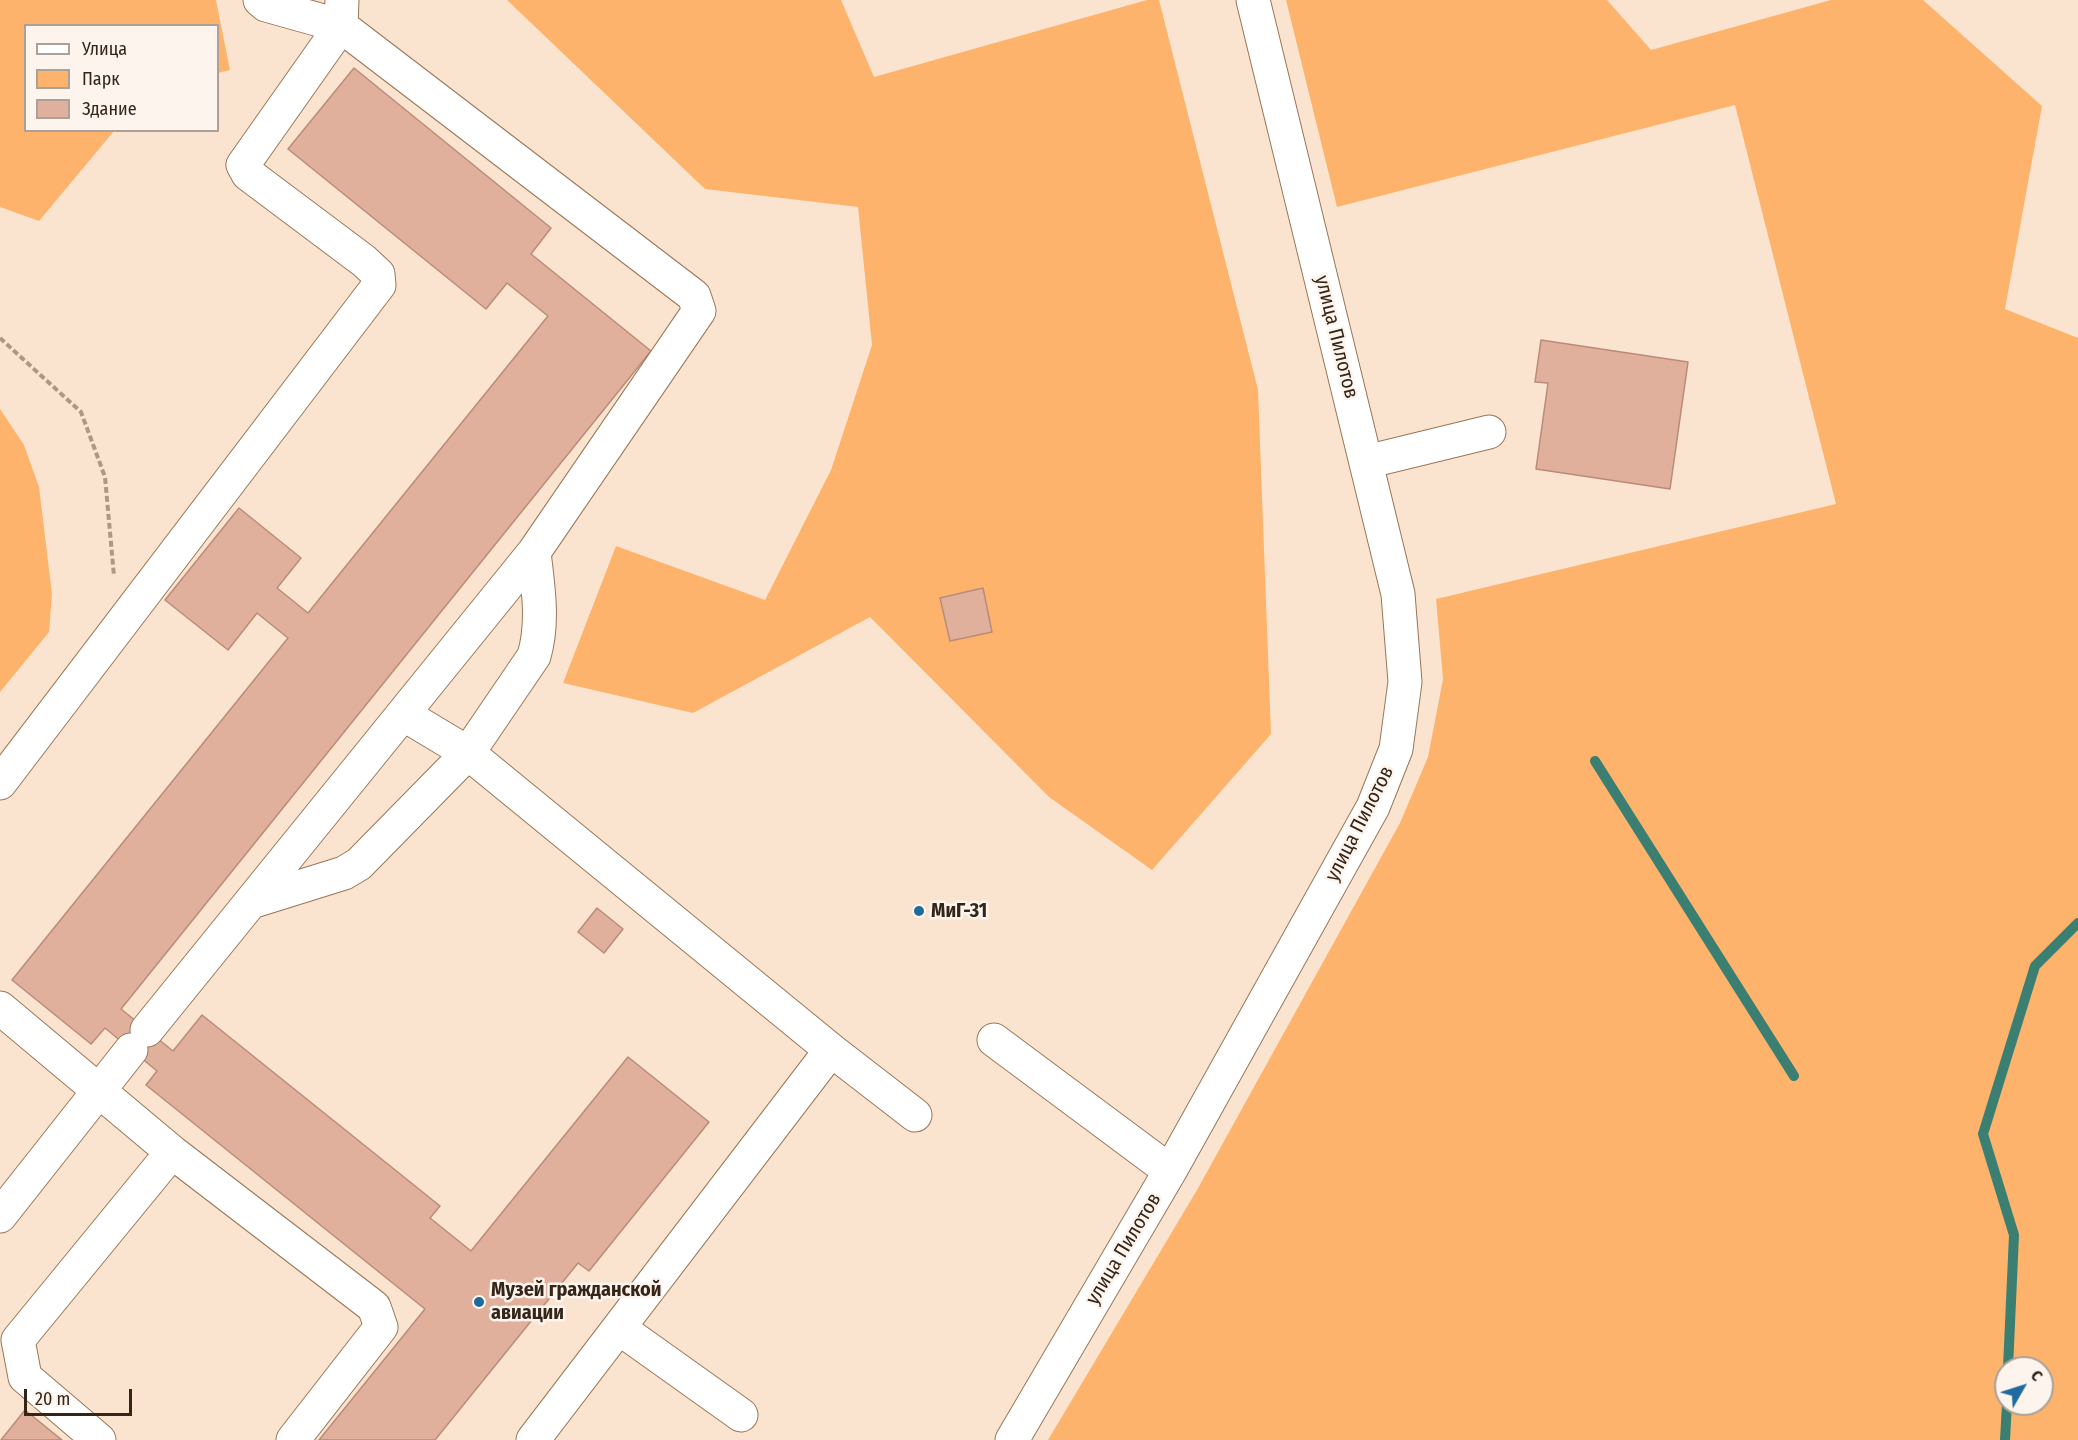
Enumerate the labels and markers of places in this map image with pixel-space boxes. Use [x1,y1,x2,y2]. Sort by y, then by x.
place label: МиГ-31 [931,899,987,923]
marker: МиГ-31 [912,904,926,918]
place label: Музей гражданской авиации [491,1278,661,1325]
marker: Музей гражданской авиации [472,1295,486,1309]

